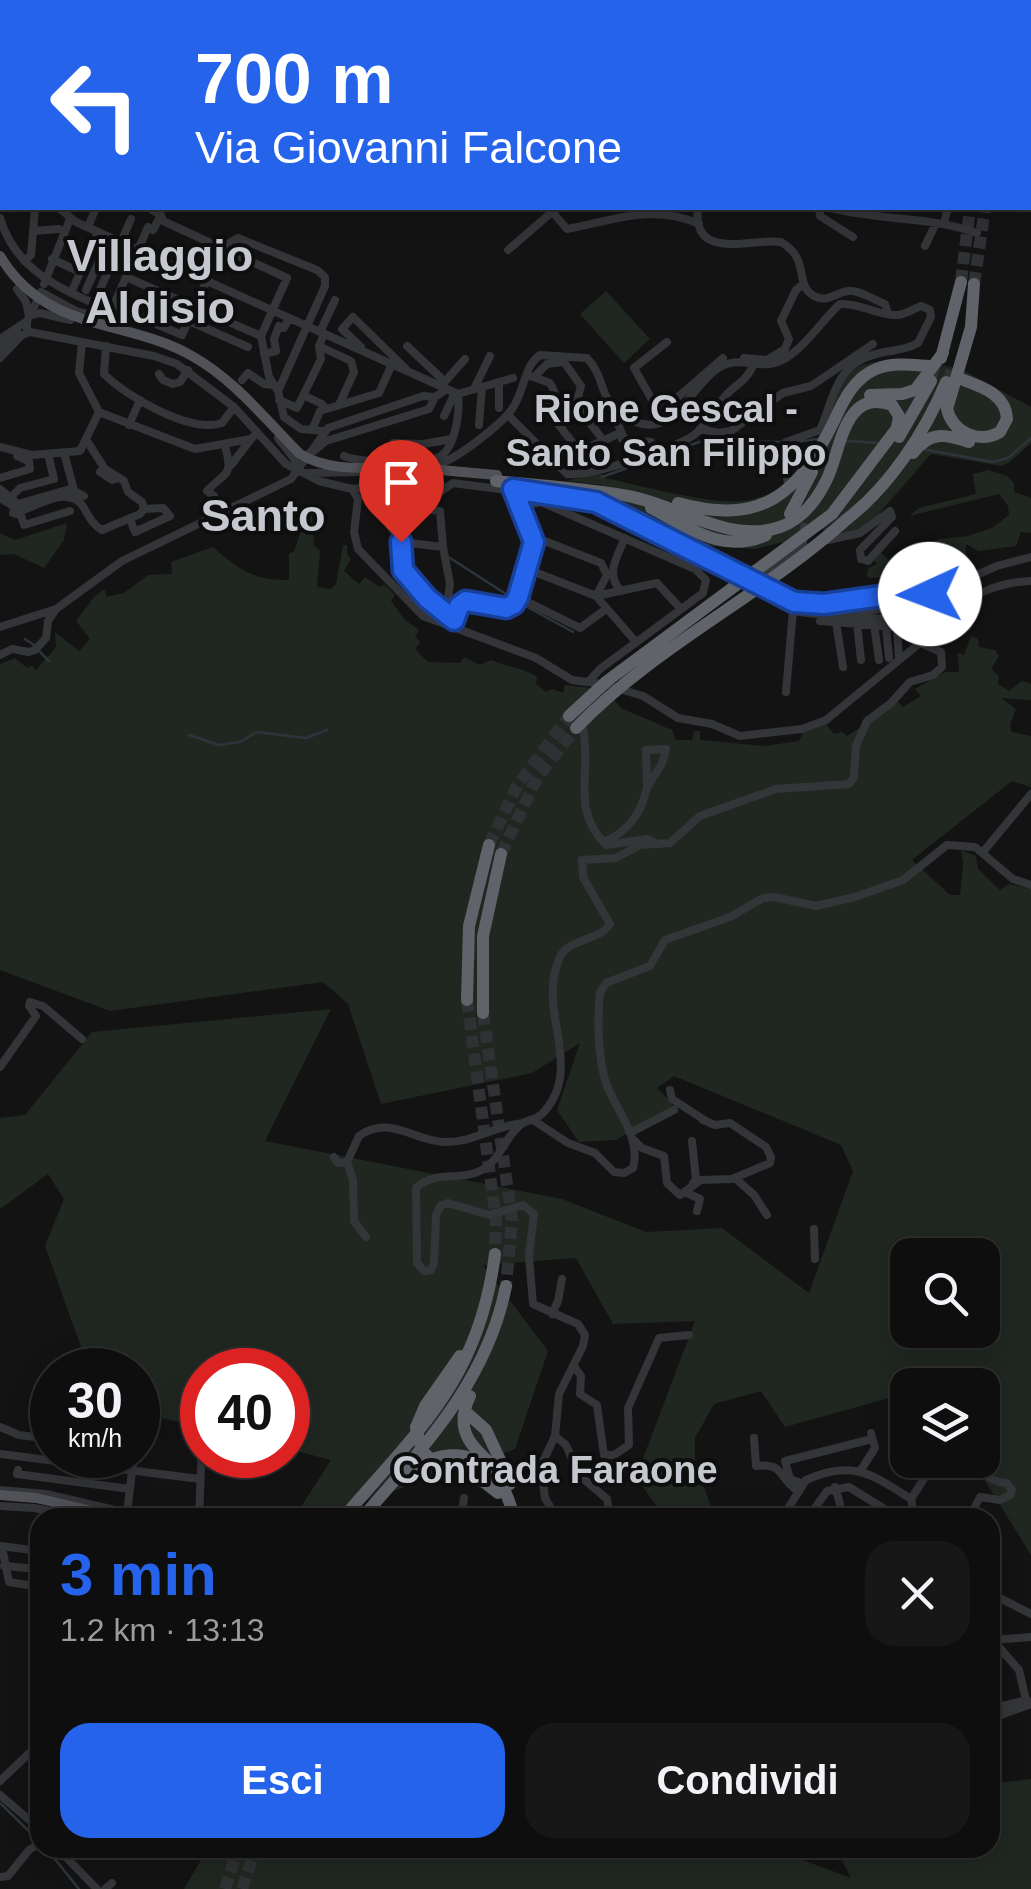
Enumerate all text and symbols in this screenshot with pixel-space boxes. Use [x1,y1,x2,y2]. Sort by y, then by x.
icon: left [30,40,160,170]
text: 700 m [195,40,393,118]
text: Via Giovanni Falcone [195,122,622,173]
district label: Villaggio Aldisio [67,230,253,333]
district label: Rione Gescal - Santo San Filippo [506,388,826,474]
pin [359,440,444,543]
icon: arrive [374,455,429,510]
district label: Santo [200,490,326,541]
position arrow [878,542,982,646]
map controls [890,1238,1000,1478]
button: search [890,1238,1000,1348]
speed limit sign: 40 [180,1348,310,1478]
button: layers [890,1368,1000,1478]
text: 30 [67,1373,123,1429]
text: km/h [68,1424,122,1452]
district label: Contrada Faraone [392,1449,718,1491]
text: 3 min [60,1541,217,1608]
button: close [865,1541,970,1646]
text: 1.2 km · 13:13 [60,1612,265,1648]
button: Esci [60,1723,505,1838]
button: Condividi [525,1723,970,1838]

